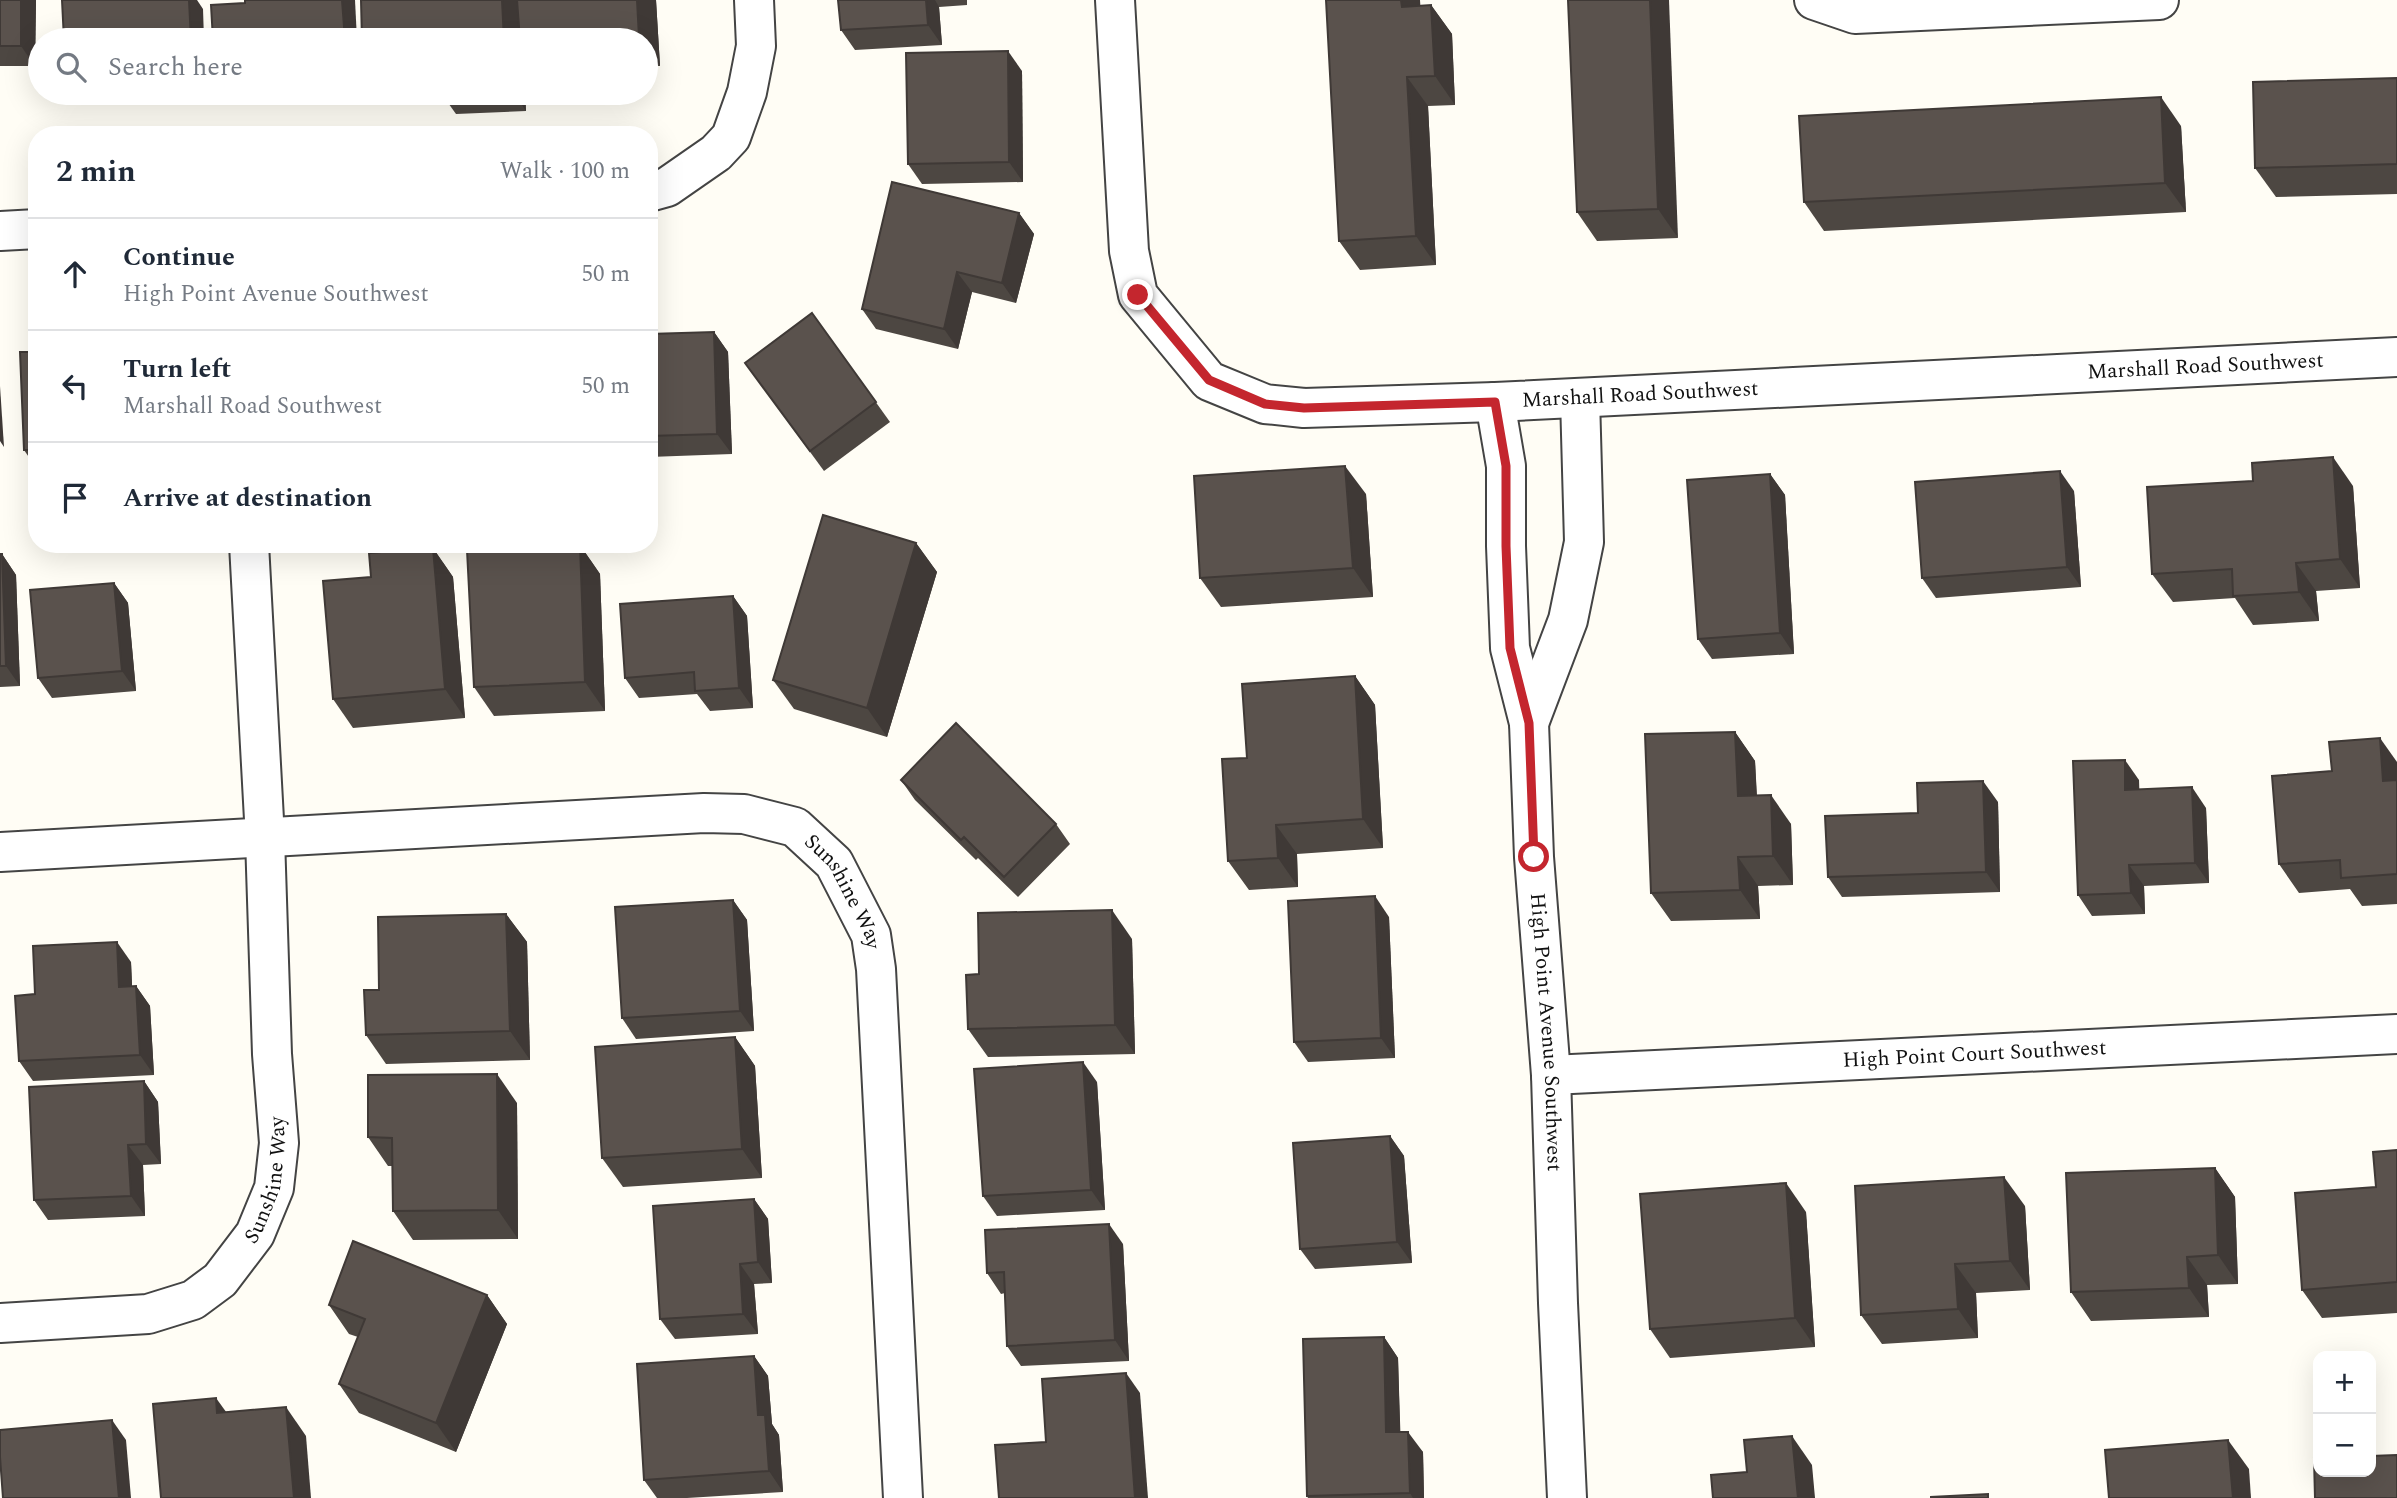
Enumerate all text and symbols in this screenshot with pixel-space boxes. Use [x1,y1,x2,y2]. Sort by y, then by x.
search box [28,28,658,105]
text: Search here [108,47,243,87]
icon: search [52,48,90,86]
text: 2 min [56,149,136,195]
text: Walk · 100 m [500,154,630,189]
text: Continue [123,237,235,277]
icon: ahead [56,255,94,293]
text: 50 m [581,257,630,292]
text: High Point Avenue Southwest [123,277,429,312]
route end [1122,279,1153,310]
street label: Marshall Road Southwest [2086,345,2325,388]
text: Turn left [123,349,231,389]
icon: left [56,367,94,405]
text: 50 m [581,369,630,404]
street label: Marshall Road Southwest [1521,373,1759,417]
text: Marshall Road Southwest [123,389,382,424]
text: Arrive at destination [123,478,372,518]
icon: arrive [56,479,94,517]
street label: Sunshine Way [796,827,889,952]
route start [1518,841,1549,872]
street label: High Point Avenue Southwest [1521,892,1570,1172]
street label: High Point Court Southwest [1842,1032,2107,1077]
street label: Sunshine Way [237,1114,296,1251]
map controls [2313,1351,2376,1477]
button: + [2313,1351,2376,1414]
button: − [2313,1414,2376,1477]

